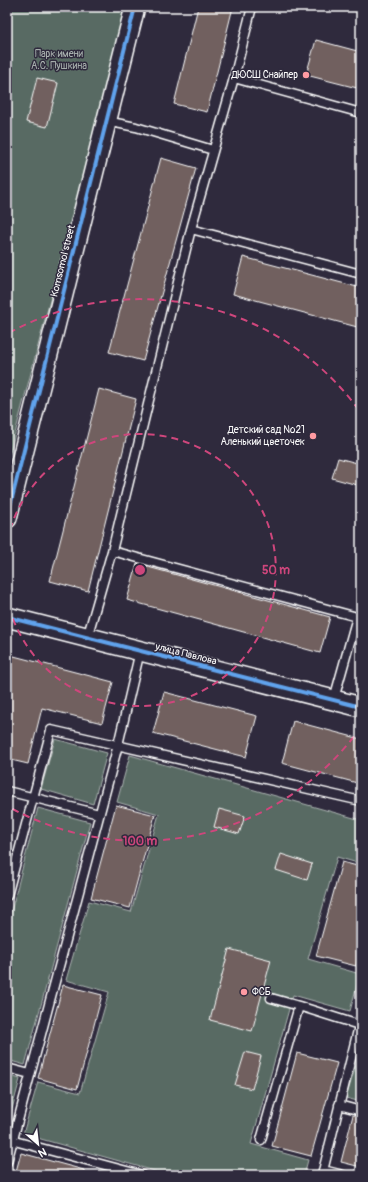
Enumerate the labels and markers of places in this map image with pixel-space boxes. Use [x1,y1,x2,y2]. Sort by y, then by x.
place label: ДЮСШ Снайпер [231,69,298,81]
marker: ДЮСШ Снайпер [301,70,311,80]
place label: Детский сад №21 Аленький цветочек [221,424,305,448]
marker: Детский сад №21 Аленький цветочек [308,431,318,441]
centre of rings [133,563,147,577]
place label: ФСБ [252,986,271,998]
marker: ФСБ [239,987,249,997]

